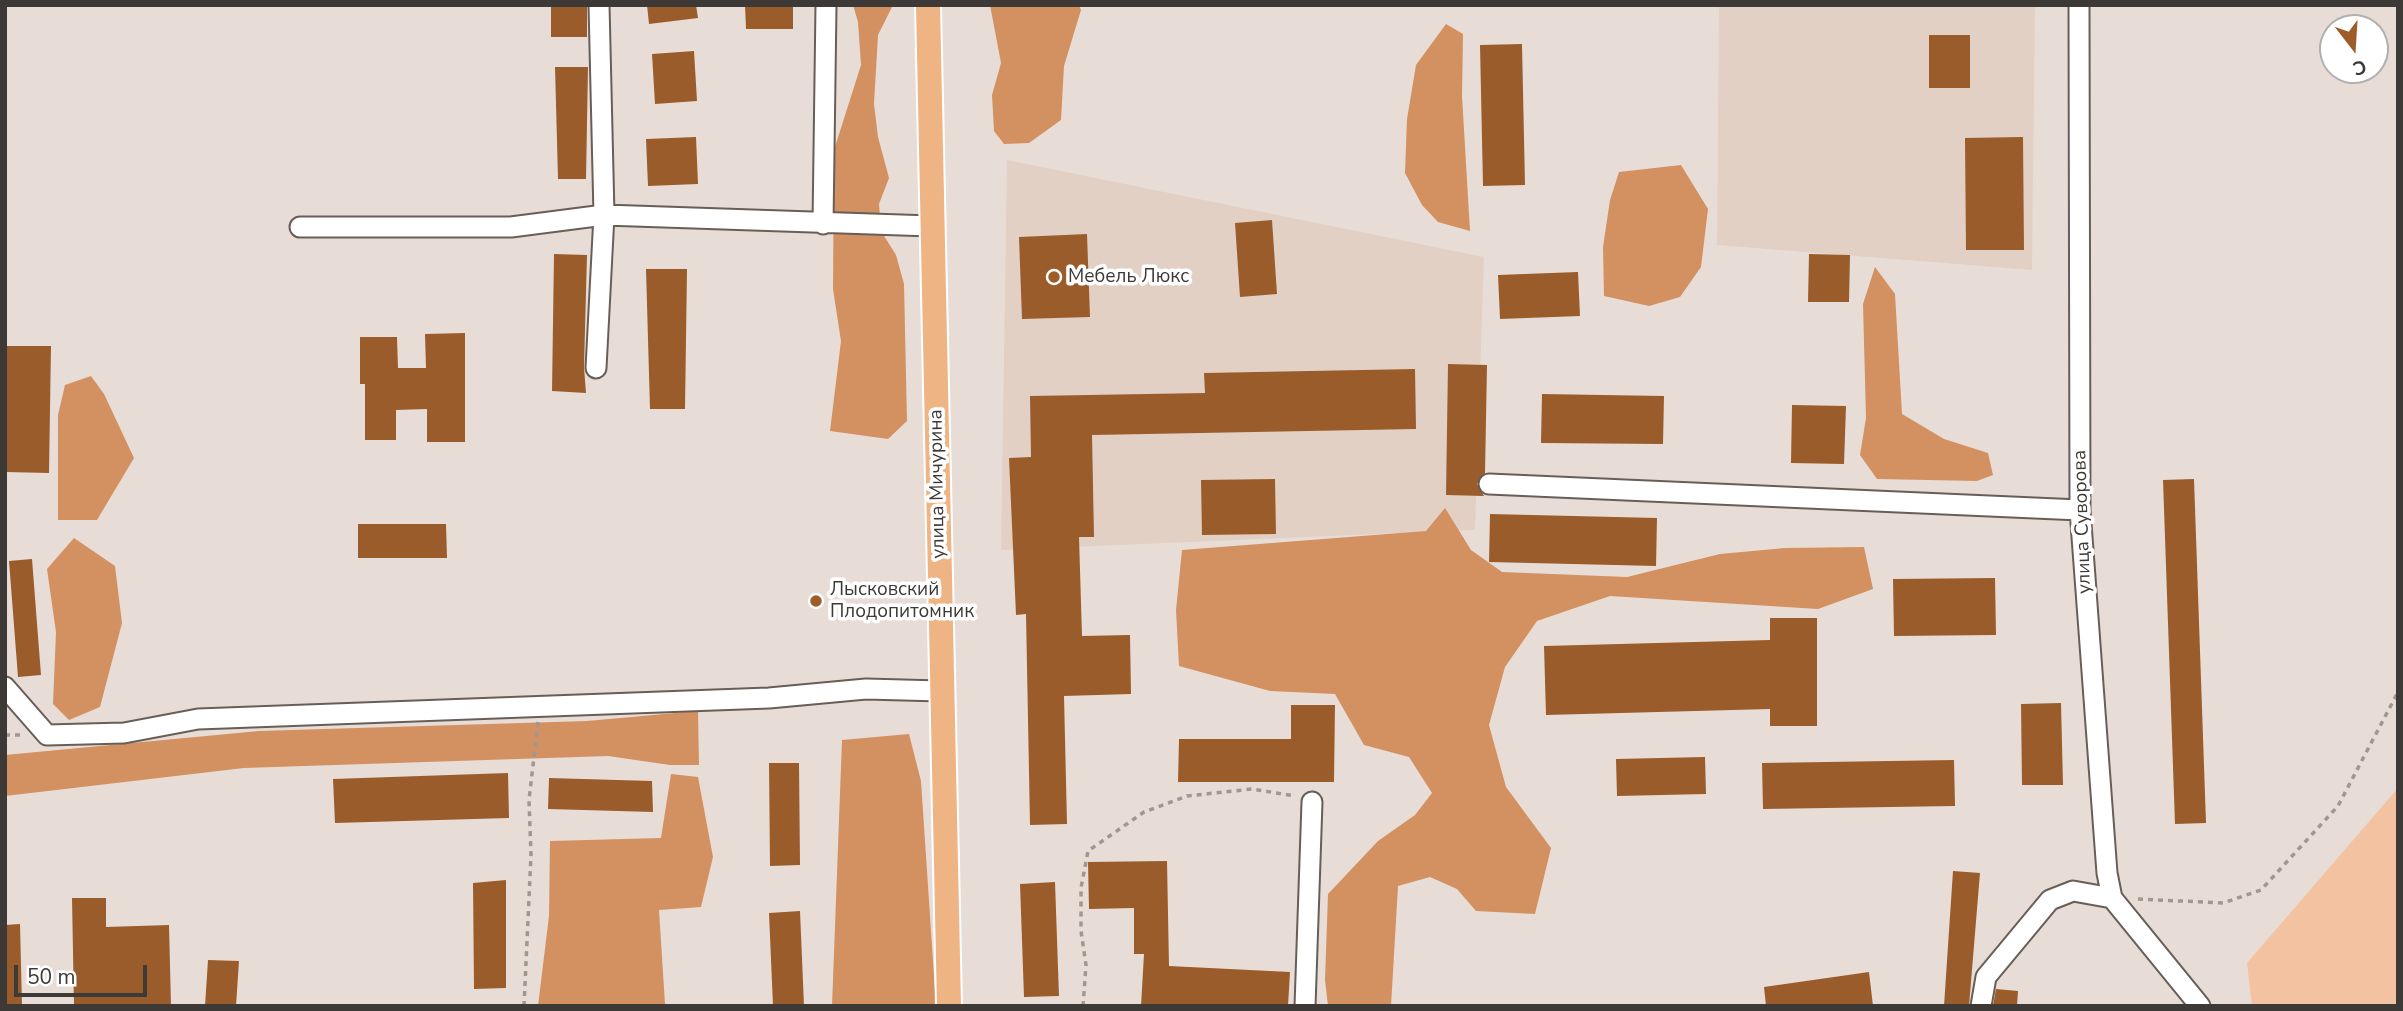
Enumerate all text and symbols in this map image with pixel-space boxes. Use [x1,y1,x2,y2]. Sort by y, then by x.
north arrow [2319,14,2389,84]
text: С [2350,53,2370,81]
place label: Мебель Люкс [1068,266,1189,288]
marker: Мебель Люкс [1046,269,1062,285]
street label: улица Мичурина [925,409,951,559]
street label: улица Суворова [2069,450,2097,594]
place label: Лысковский Плодопитомник [830,579,974,623]
marker: Лысковский Плодопитомник [808,593,824,609]
scale bar [18,951,150,995]
text: 50 m [27,963,76,991]

